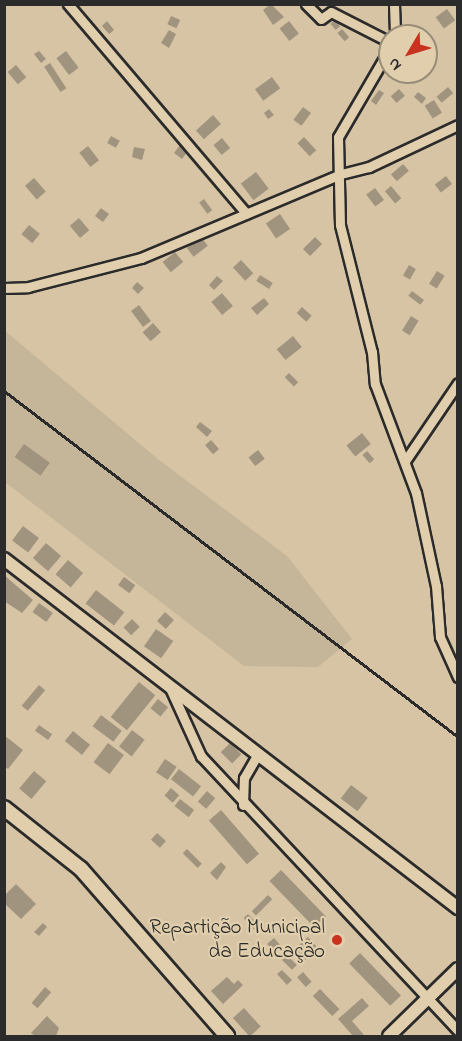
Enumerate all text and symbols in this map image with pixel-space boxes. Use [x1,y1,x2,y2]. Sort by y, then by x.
north arrow [378,24,438,84]
text: N [383,52,408,75]
place label: Repartição Municipal da Educação [150,915,325,965]
marker: Repartição Municipal da Educação [330,933,344,947]

